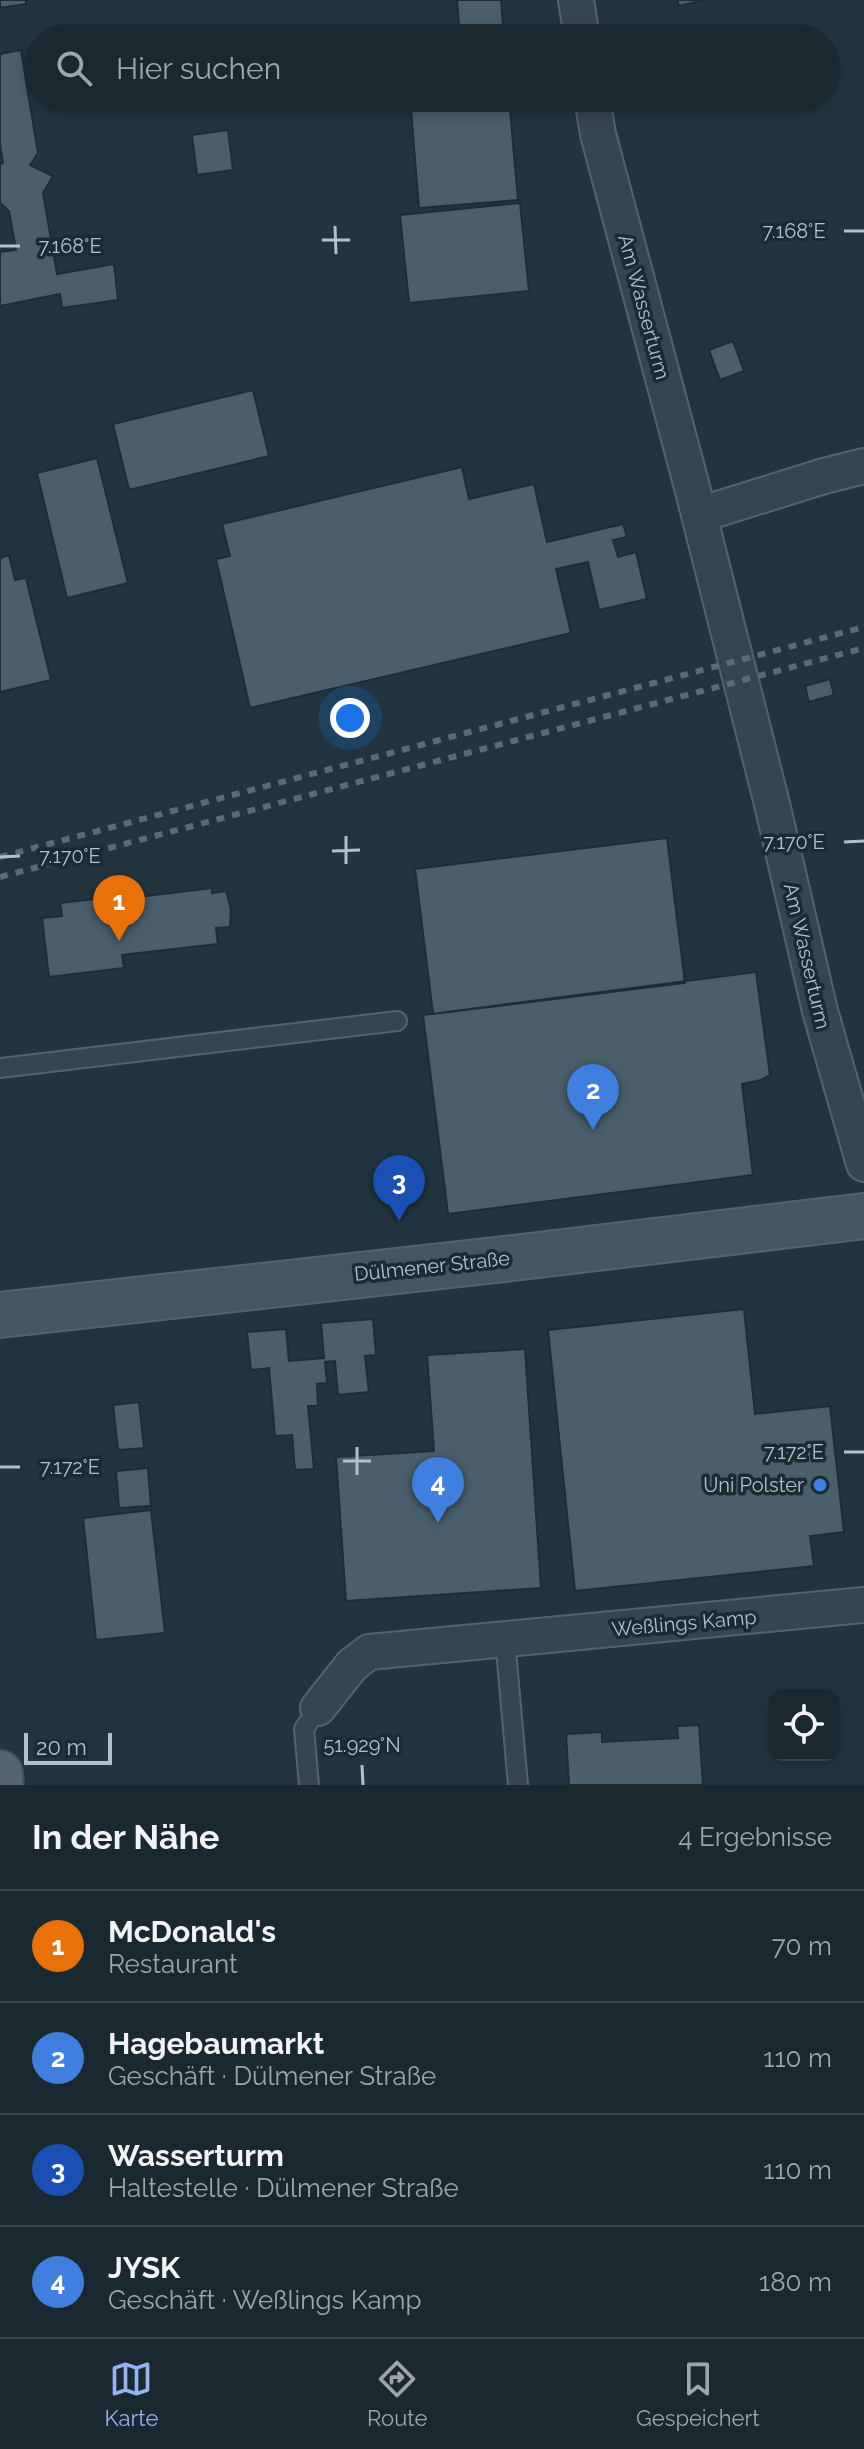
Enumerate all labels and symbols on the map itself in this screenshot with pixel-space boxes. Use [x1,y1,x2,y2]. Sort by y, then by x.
text: 7.168°E [762,219,826,243]
street label: Am Wasserturm [613,232,675,382]
text: 7.168°E [38,234,102,258]
your location [330,698,370,738]
text: 7.170°E [763,830,825,854]
text: 7.170°E [39,844,101,868]
pin: 1 [93,875,145,941]
street label: Am Wasserturm [779,881,835,1031]
pin: 2 [567,1064,619,1130]
pin: 3 [373,1155,425,1221]
street label: Dülmener Straße [353,1246,511,1286]
text: 7.172°E [764,1440,824,1464]
text: 7.172°E [40,1455,100,1479]
pin: 4 [412,1457,464,1523]
place label: Uni Polster [703,1473,804,1497]
marker: Uni Polster [811,1476,829,1494]
street label: Weßlings Kamp [611,1605,757,1641]
scale bar [24,1729,112,1765]
text: 51.929°N [323,1733,401,1757]

